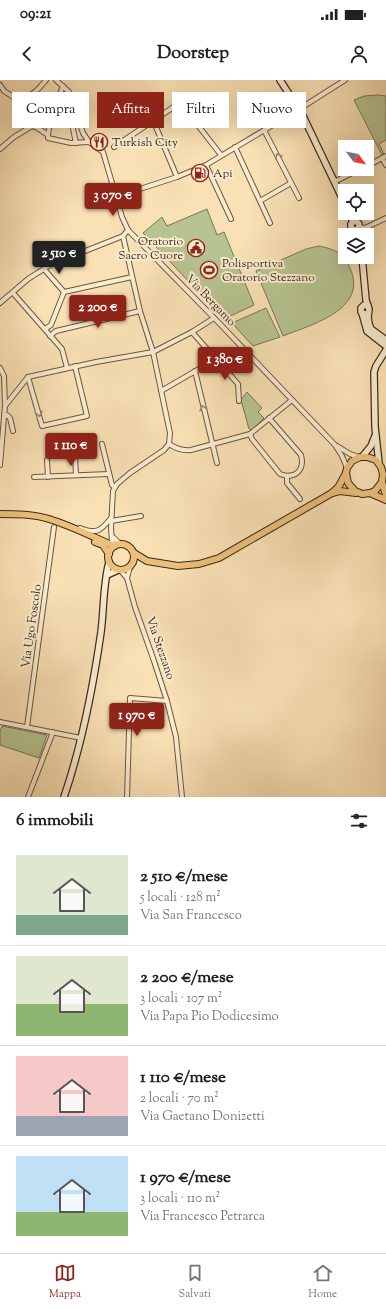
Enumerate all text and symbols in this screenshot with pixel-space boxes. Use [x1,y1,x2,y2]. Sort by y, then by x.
text: 09:21 [20,4,51,25]
text: Doorstep [157,41,229,67]
icon: back [16,43,38,65]
icon: person [348,43,370,65]
chip: Compra [12,92,89,128]
chip: Affitta [97,92,164,128]
chip: Filtri [172,92,229,128]
chip: Nuovo [237,92,306,128]
restaurant icon: Turkish City [89,132,109,152]
place label: Turkish City [112,134,178,152]
north arrow [338,140,374,176]
map controls [338,140,374,264]
one-way arrow [275,153,283,160]
fuel station icon: Api [190,163,210,183]
place label: Api [213,165,233,183]
pin: 3 070 € [76,183,150,217]
button: locate [338,184,374,220]
text: 3 070 € [94,187,132,205]
button: layers [338,228,374,264]
place label: Oratorio Sacro Cuore [118,233,183,265]
public building icon: Oratorio Sacro Cuore [186,238,206,258]
pin: 2 510 € [22,241,96,275]
text: 2 510 € [41,245,77,263]
place label: Polisportiva Oratorio Stezzano [222,255,315,287]
sports icon: Polisportiva Oratorio Stezzano [199,260,219,280]
street label: Via Bergamo [181,271,240,331]
pin: 2 200 € [61,295,135,329]
text: 2 200 € [78,299,118,317]
pin: 1 380 € [188,347,262,381]
text: 1 380 € [207,351,243,369]
one-way arrow [200,405,208,411]
one-way arrow [34,411,42,418]
pin: 1 110 € [34,433,108,467]
text: 1 110 € [54,437,88,455]
street label: Via Ugo Foscolo [17,583,47,669]
street label: Via Stezzano [141,614,179,683]
pin: 1 970 € [100,703,174,737]
text: 1 970 € [118,707,156,725]
text: 6 immobili [16,809,94,833]
icon: filters [348,810,370,832]
text: 2 510 €/mese [140,865,228,889]
icon: home [48,871,96,919]
text: 5 locali · 128 m² [140,889,221,907]
text: Via San Francesco [140,907,242,925]
text: 2 200 €/mese [140,966,234,990]
icon: home [48,972,96,1020]
text: 3 locali · 107 m² [140,990,222,1008]
text: Via Papa Pio Dodicesimo [140,1008,279,1026]
text: 1 110 €/mese [140,1066,226,1090]
icon: home [48,1072,96,1120]
text: 2 locali · 70 m² [140,1090,219,1108]
text: Via Gaetano Donizetti [140,1108,265,1126]
text: 1 970 €/mese [140,1166,231,1190]
icon: home [48,1172,96,1220]
text: 3 locali · 110 m² [140,1190,220,1208]
text: Via Francesco Petrarca [140,1208,265,1226]
tab: Mappa [49,1262,81,1302]
tab: Salvati [179,1262,211,1302]
tab: Home [308,1262,337,1302]

